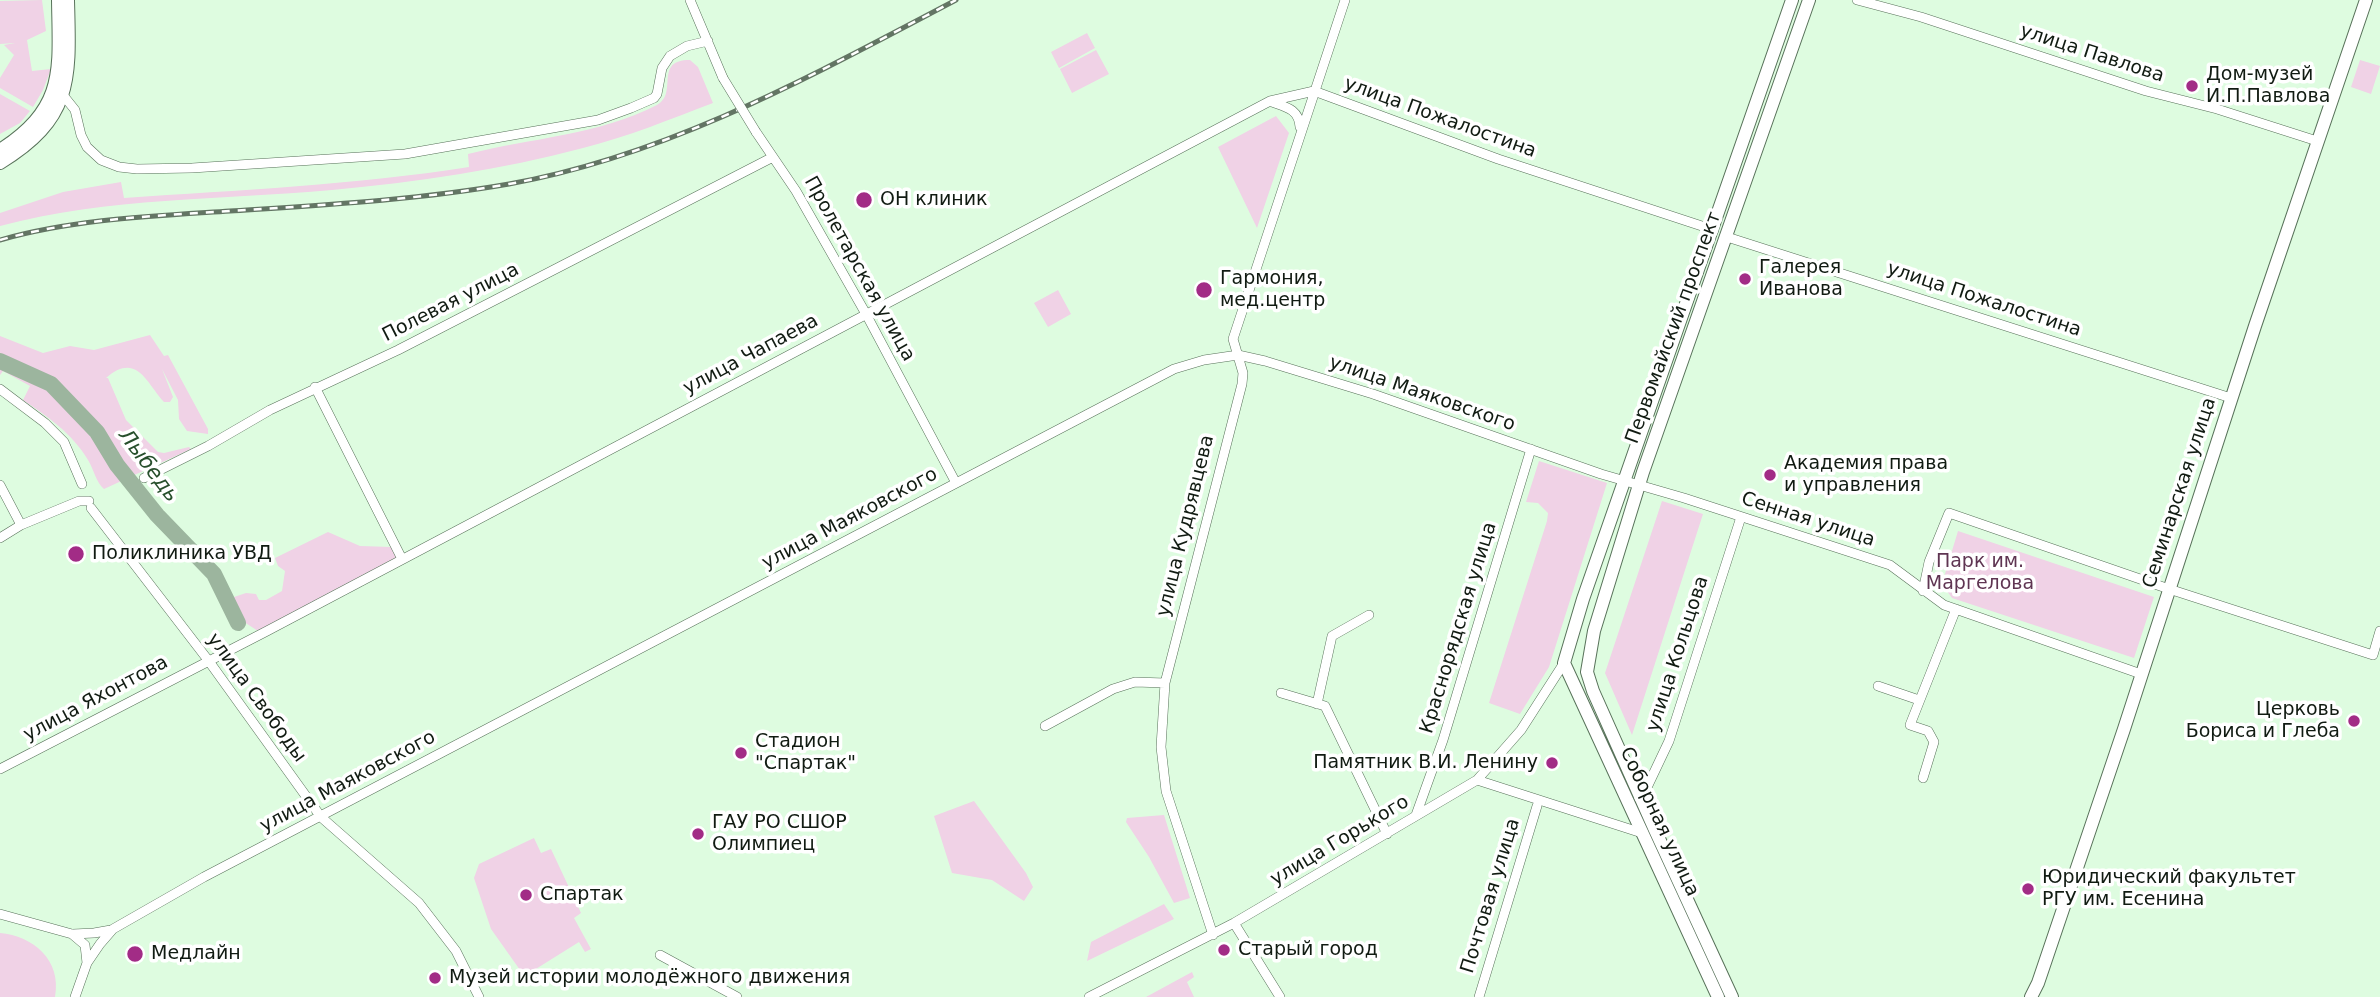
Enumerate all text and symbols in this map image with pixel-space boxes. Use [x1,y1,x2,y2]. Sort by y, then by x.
street label: улица Павлова [2017,20,2167,88]
place label: Дом-музей И.П.Павлова [2206,64,2330,108]
street label: улица Пожалостина [1341,73,1539,163]
marker: Дом-музей И.П.Павлова [2184,78,2200,94]
street label: Пролетарская улица [799,173,919,365]
place label: ОН клиник [880,189,987,211]
marker: ОН клиник [854,190,874,210]
street label: Первомайский проспект [1621,209,1727,447]
place label: Галерея Иванова [1759,257,1843,301]
street label: улица Пожалостина [1884,258,2084,342]
street label: Полевая улица [379,259,523,347]
place label: Гармония, мед.центр [1220,268,1325,312]
marker: Галерея Иванова [1737,271,1753,287]
marker: Гармония, мед.центр [1194,280,1214,300]
street label: улица Чапаева [680,310,822,400]
street label: улица Маяковского [1326,351,1518,437]
street label: Семинарская улица [2138,395,2222,591]
water label: Лыбедь [112,424,184,508]
street label: улица Кудрявцева [1152,433,1220,619]
place label: Академия права и управления [1784,453,1948,497]
street label: улица Маяковского [758,463,942,575]
marker: Академия права и управления [1762,467,1778,483]
street label: Сенная улица [1738,488,1878,552]
street label: Краснорядская улица [1416,520,1502,736]
place label: Поликлиника УВД [92,543,272,565]
marker: Поликлиника УВД [66,544,86,564]
park label: Парк им. Маргелова [1926,551,2034,595]
street label: улица Кольцова [1642,573,1714,735]
street label: улица Свободы [202,629,310,767]
street label: улица Яхонтова [20,651,172,747]
place label: Церковь Бориса и Глеба [2186,699,2340,743]
marker: Церковь Бориса и Глеба [2346,713,2362,729]
street label: улица Маяковского [256,726,440,838]
place label: Стадион "Спартак" [755,731,856,775]
street label: Соборная улица [1614,744,1704,900]
marker: Стадион "Спартак" [733,745,749,761]
place label: Памятник В.И. Ленину [1313,752,1538,774]
marker: Памятник В.И. Ленину [1544,755,1560,771]
street label: улица Горького [1267,791,1413,891]
place label: ГАУ РО СШОР Олимпиец [712,812,847,856]
street label: Почтовая улица [1457,816,1525,976]
marker: ГАУ РО СШОР Олимпиец [690,826,706,842]
place label: Юридический факультет РГУ им. Есенина [2042,867,2296,911]
marker: Юридический факультет РГУ им. Есенина [2020,881,2036,897]
place label: Спартак [540,884,624,906]
marker: Спартак [518,887,534,903]
place label: Старый город [1238,939,1378,961]
marker: Старый город [1216,942,1232,958]
place label: Медлайн [151,943,241,965]
marker: Медлайн [125,944,145,964]
place label: Музей истории молодёжного движения [449,967,850,989]
marker: Музей истории молодёжного движения [427,970,443,986]

